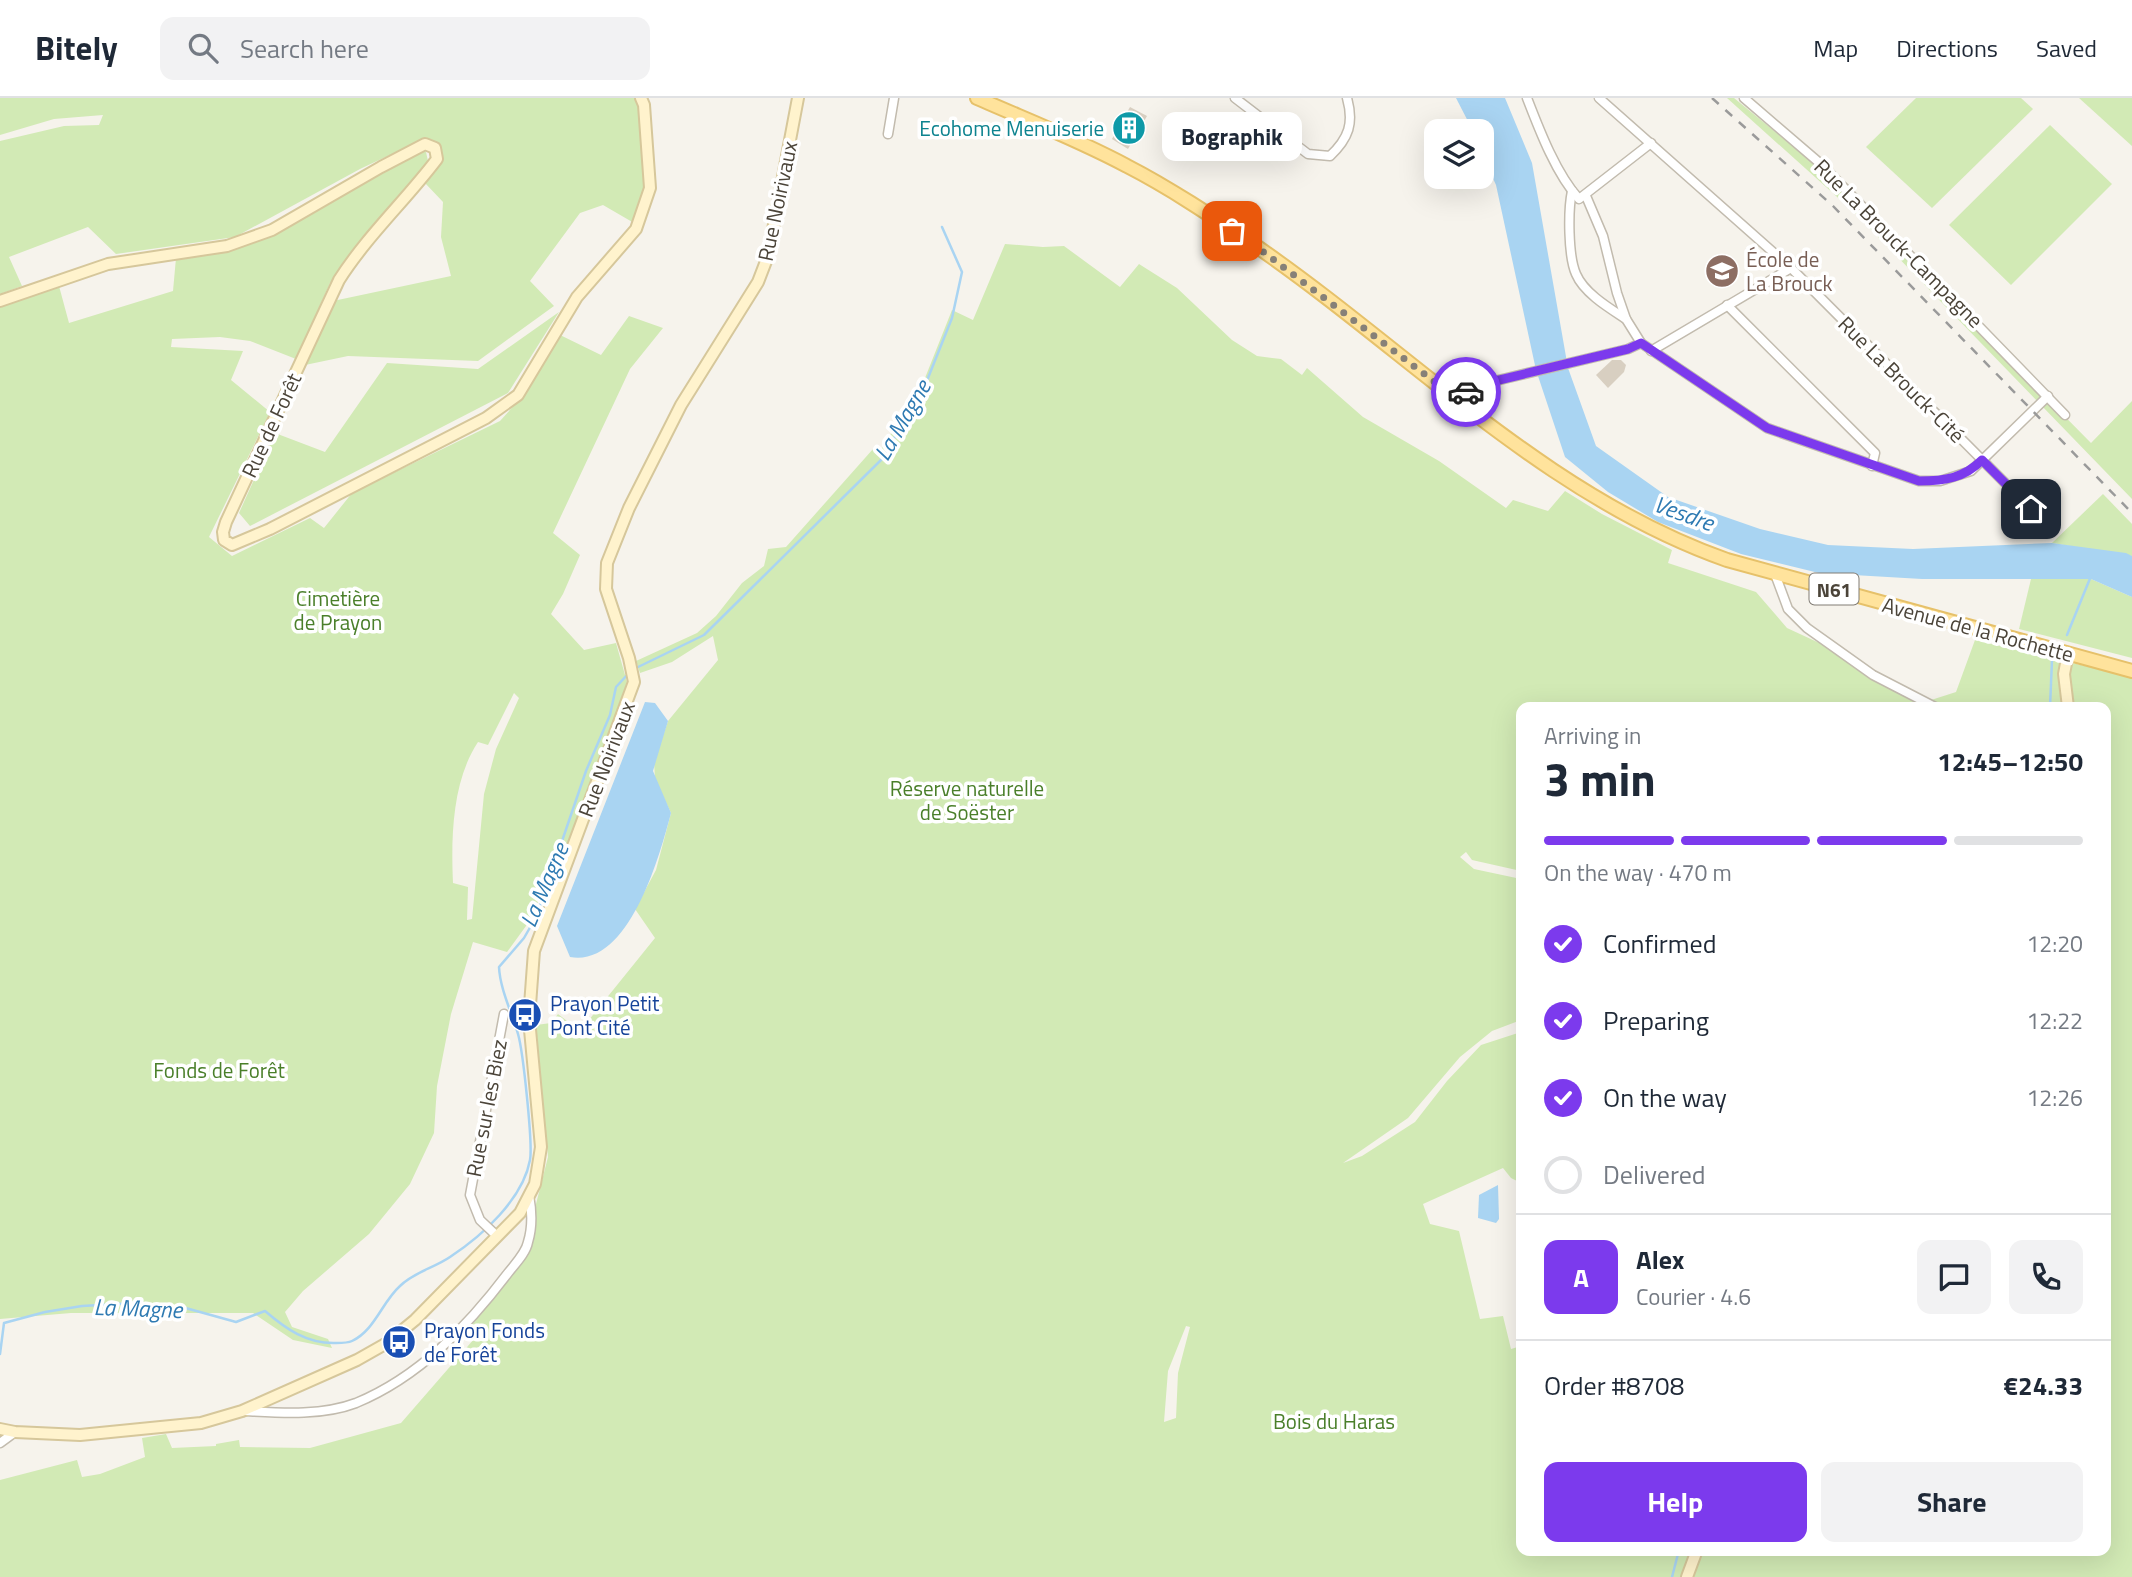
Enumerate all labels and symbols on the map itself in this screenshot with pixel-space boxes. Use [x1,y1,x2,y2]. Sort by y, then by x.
building icon: Ecohome Menuiserie [1110,109,1148,147]
place label: Ecohome Menuiserie [919,112,1104,144]
callout: Bographik [1162,112,1302,161]
street label: Rue Noirivaux [749,138,805,264]
street label: Rue La Brouck-Campagne [1807,151,1991,335]
pin [1202,201,1262,261]
place label: École de La Brouck [1746,243,1833,299]
school or university icon: École de La Brouck [1703,252,1741,290]
street label: Rue La Brouck-Cité [1831,308,1973,450]
courier [1431,357,1501,427]
street label: Rue de Forêt [233,367,309,483]
water label: La Magne [865,372,940,467]
pin [2001,479,2061,539]
water label: Vesdre [1649,486,1720,540]
road number: N61 [1810,574,1858,604]
park label: Cimetière de Prayon [294,582,382,638]
street label: Avenue de la Rochette [1879,588,2077,670]
street label: Rue Noirivaux [569,696,643,822]
park label: Réserve naturelle de Soëster [890,772,1044,828]
water label: La Magne [511,836,578,933]
place label: Prayon Petit Pont Cité [550,987,660,1043]
bus stop icon: Prayon Petit Pont Cité [506,996,544,1034]
street label: Rue sur les Biez [457,1036,515,1180]
park label: Fonds de Forêt [153,1054,285,1086]
water label: La Magne [93,1289,184,1327]
place label: Prayon Fonds de Forêt [424,1314,545,1370]
bus stop icon: Prayon Fonds de Forêt [380,1323,418,1361]
park label: Bois du Haras [1273,1405,1395,1437]

